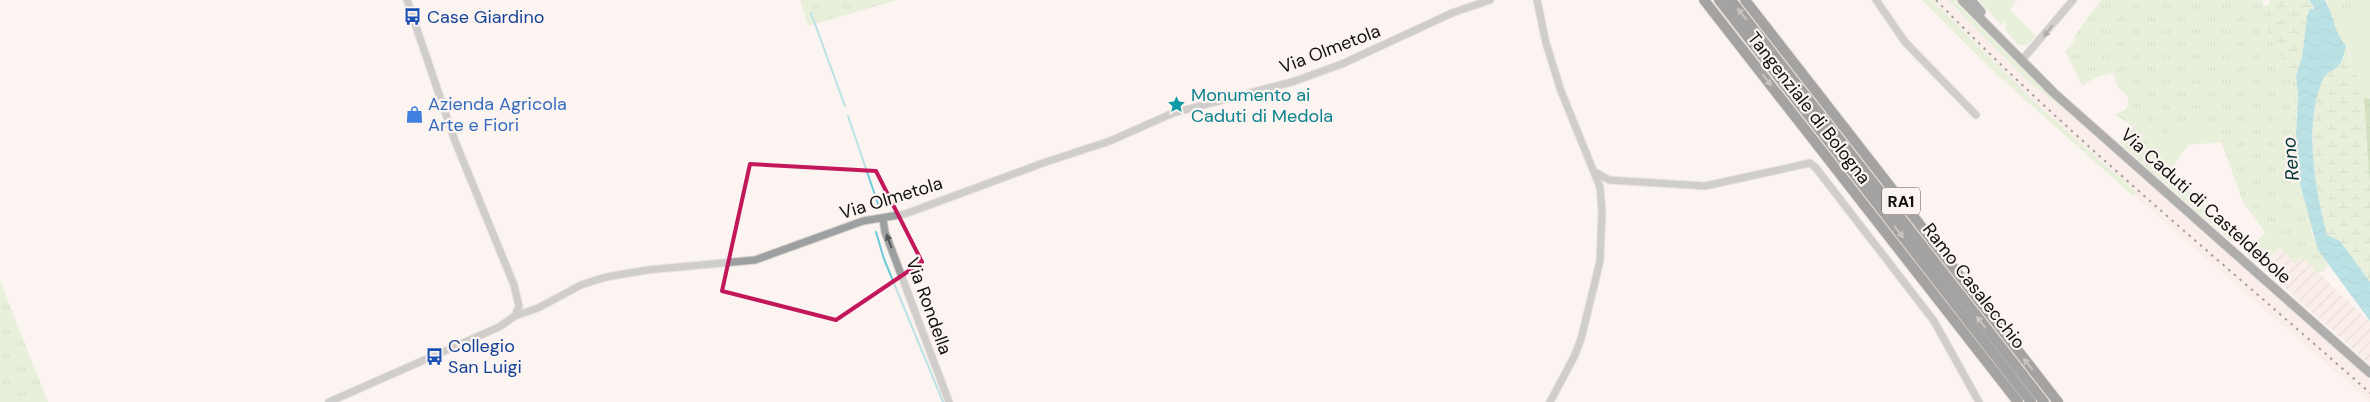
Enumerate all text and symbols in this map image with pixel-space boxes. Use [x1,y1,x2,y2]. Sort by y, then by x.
place label: Case Giardino [427,5,544,29]
bus stop icon: Case Giardino [403,7,423,27]
one-way arrow [1737,7,1747,21]
street label: Via Olmetola [1276,19,1384,79]
one-way arrow [2043,24,2054,37]
street label: Tangenziale di Bologna [1742,27,1876,189]
one-way arrow [1761,73,1772,86]
place label: Monumento ai Caduti di Medola [1191,83,1333,128]
place label: Azienda Agricola Arte e Fiori [428,92,567,137]
place icon: Monumento ai Caduti di Medola [1167,95,1187,115]
shop icon: Azienda Agricola Arte e Fiori [404,104,424,124]
street label: Via Caduti di Casteldebole [2116,123,2296,289]
water label: Reno [2276,136,2305,182]
street label: Via Olmetola [837,171,945,225]
road number: RA1 [1882,188,1920,215]
street label: Ramo Casalecchio [1917,218,2031,354]
one-way arrow [1893,225,1904,238]
one-way arrow [885,234,892,249]
street label: Via Rondella [900,254,958,358]
one-way arrow [1976,316,1987,329]
place label: Collegio San Luigi [448,334,522,379]
bus stop icon: Collegio San Luigi [424,346,444,366]
one-way arrow [2023,357,2033,370]

